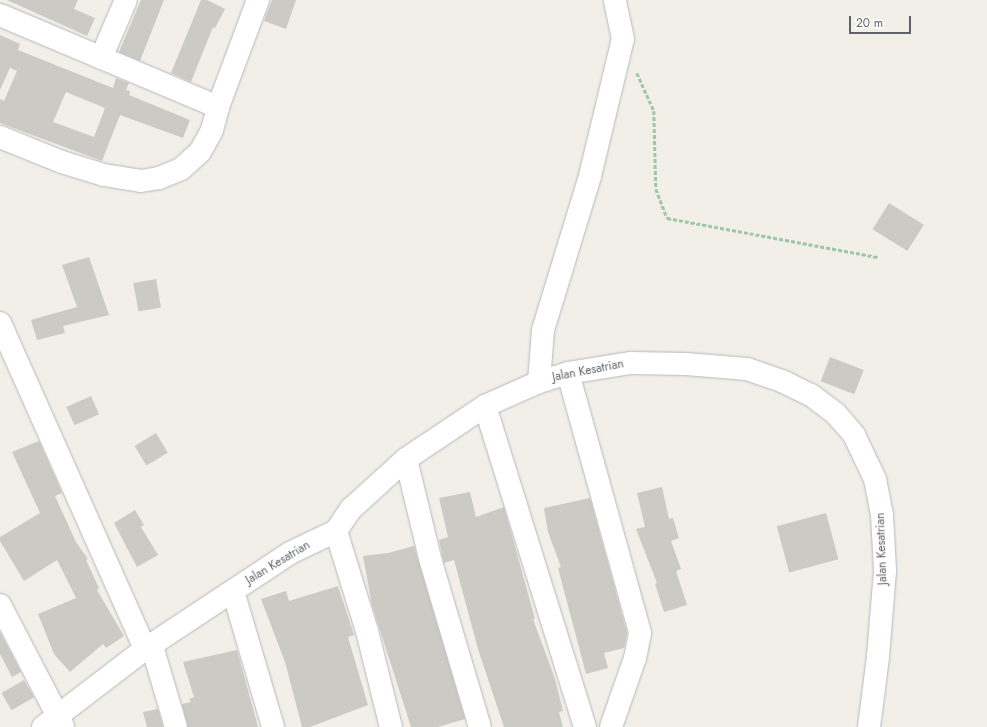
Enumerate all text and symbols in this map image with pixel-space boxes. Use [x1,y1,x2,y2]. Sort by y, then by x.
scale bar [851,8,913,34]
text: 20 m [856,14,883,32]
street label: Jalan Kesatrian [551,357,625,385]
street label: Jalan Kesatrian [874,513,890,585]
street label: Jalan Kesatrian [243,538,313,588]

